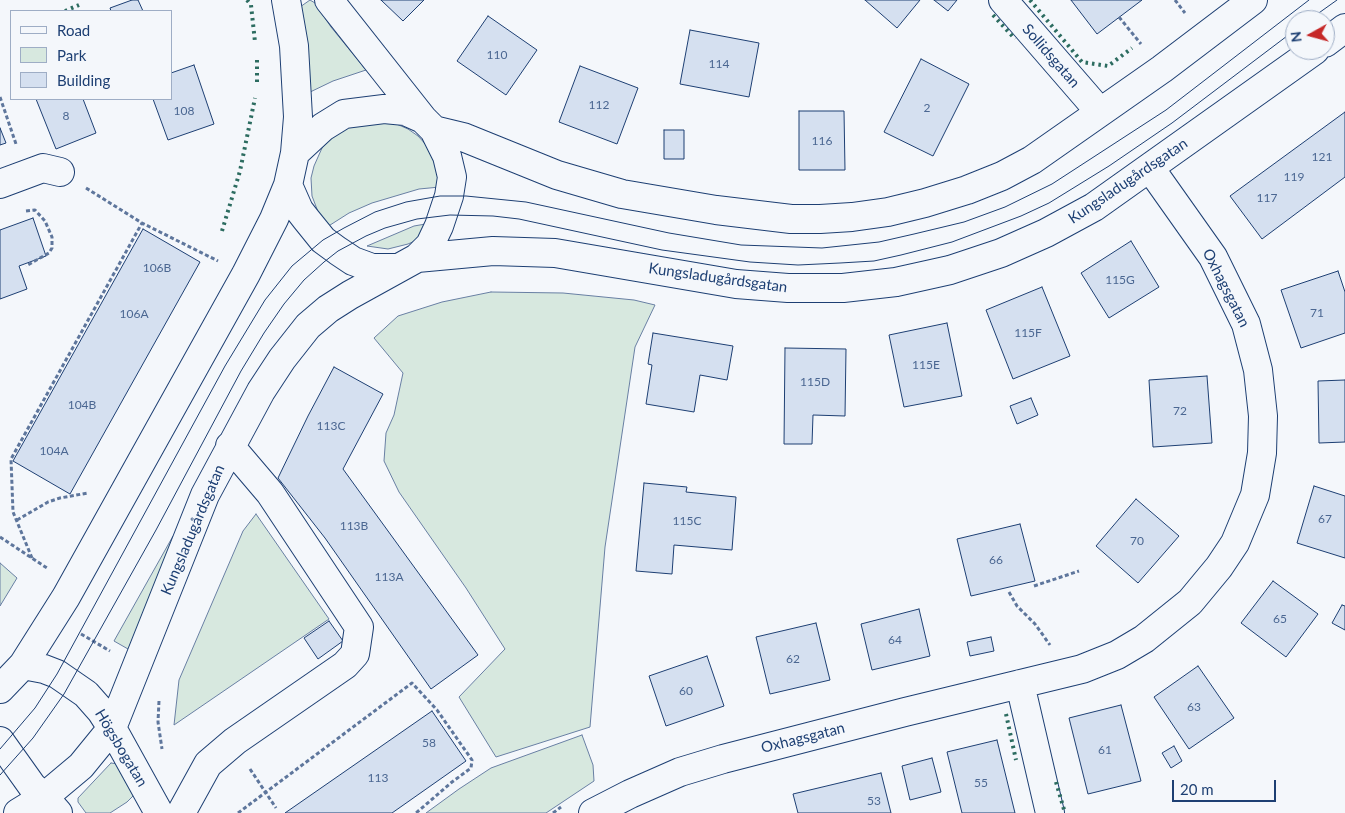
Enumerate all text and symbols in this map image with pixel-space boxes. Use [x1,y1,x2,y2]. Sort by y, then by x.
legend [10,10,172,100]
north arrow [1285,10,1335,60]
street label: Sollidsgatan [1018,20,1084,92]
text: Road [57,21,90,39]
text: N [1287,30,1305,43]
text: Park [57,46,86,64]
house number: 110 [487,48,507,62]
house number: 114 [709,57,729,71]
text: Building [57,71,110,89]
house number: 112 [589,98,609,112]
house number: 2 [924,101,930,115]
house number: 108 [174,104,194,118]
house number: 8 [63,109,69,123]
house number: 116 [812,134,832,148]
street label: Kungsladugårdsgatan [1065,134,1191,228]
house number: 121 [1312,150,1332,164]
house number: 119 [1284,170,1304,184]
house number: 117 [1257,191,1277,205]
street label: Oxhagsgatan [1199,246,1253,330]
street label: Kungsladugårdsgatan [647,259,789,297]
house number: 106B [143,261,171,275]
house number: 115G [1105,273,1135,287]
house number: 71 [1310,306,1324,320]
house number: 106A [119,307,149,321]
house number: 115F [1014,326,1042,340]
house number: 115E [912,358,940,372]
house number: 115D [800,375,830,389]
house number: 104B [68,398,96,412]
house number: 72 [1173,404,1187,418]
house number: 113C [317,419,345,433]
house number: 104A [39,444,69,458]
street label: Kungsladugårdsgatan [157,462,229,598]
house number: 67 [1318,512,1332,526]
house number: 115C [673,514,701,528]
house number: 113B [340,519,368,533]
house number: 70 [1130,534,1144,548]
house number: 66 [989,553,1003,567]
house number: 113A [374,570,404,584]
house number: 65 [1273,612,1287,626]
house number: 64 [888,633,902,647]
house number: 62 [786,652,800,666]
house number: 60 [679,684,693,698]
house number: 63 [1187,700,1201,714]
street label: Högsbogatan [91,706,151,790]
street label: Oxhagsgatan [759,719,847,757]
house number: 58 [422,736,436,750]
house number: 61 [1098,743,1112,757]
scale bar [1175,770,1279,802]
house number: 113 [368,771,388,785]
house number: 55 [974,776,988,790]
text: 20 m [1180,780,1214,798]
house number: 53 [867,794,881,808]

